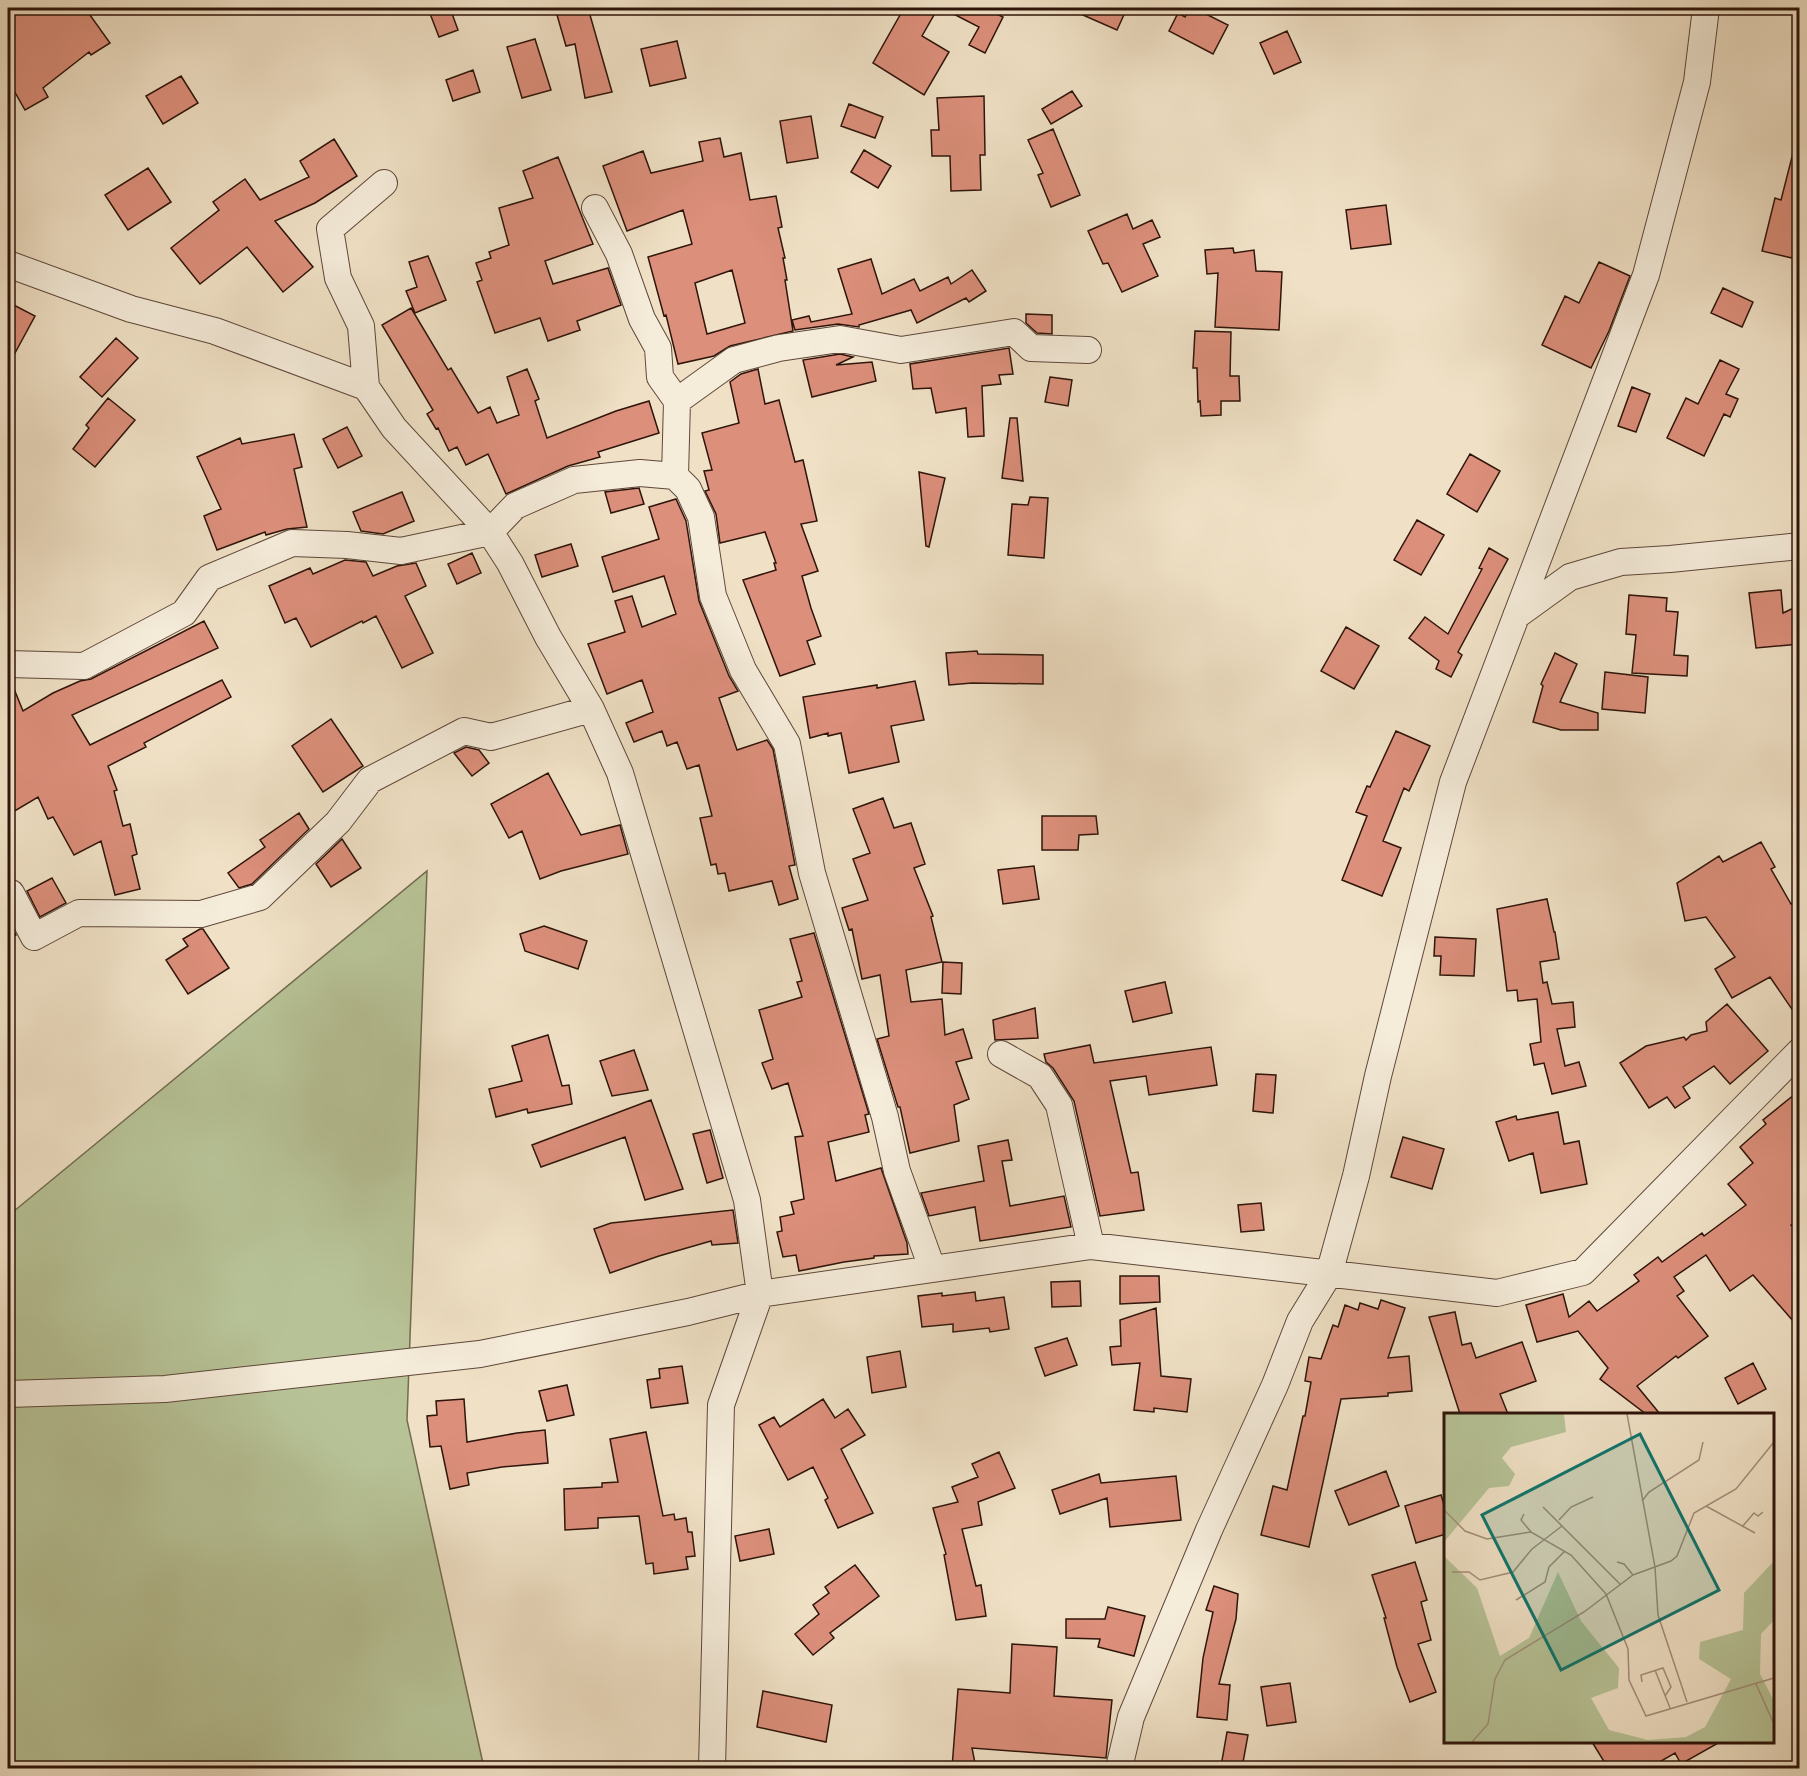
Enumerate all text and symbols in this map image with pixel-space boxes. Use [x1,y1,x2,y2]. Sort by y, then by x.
inset map [1444,1413,1774,1743]

